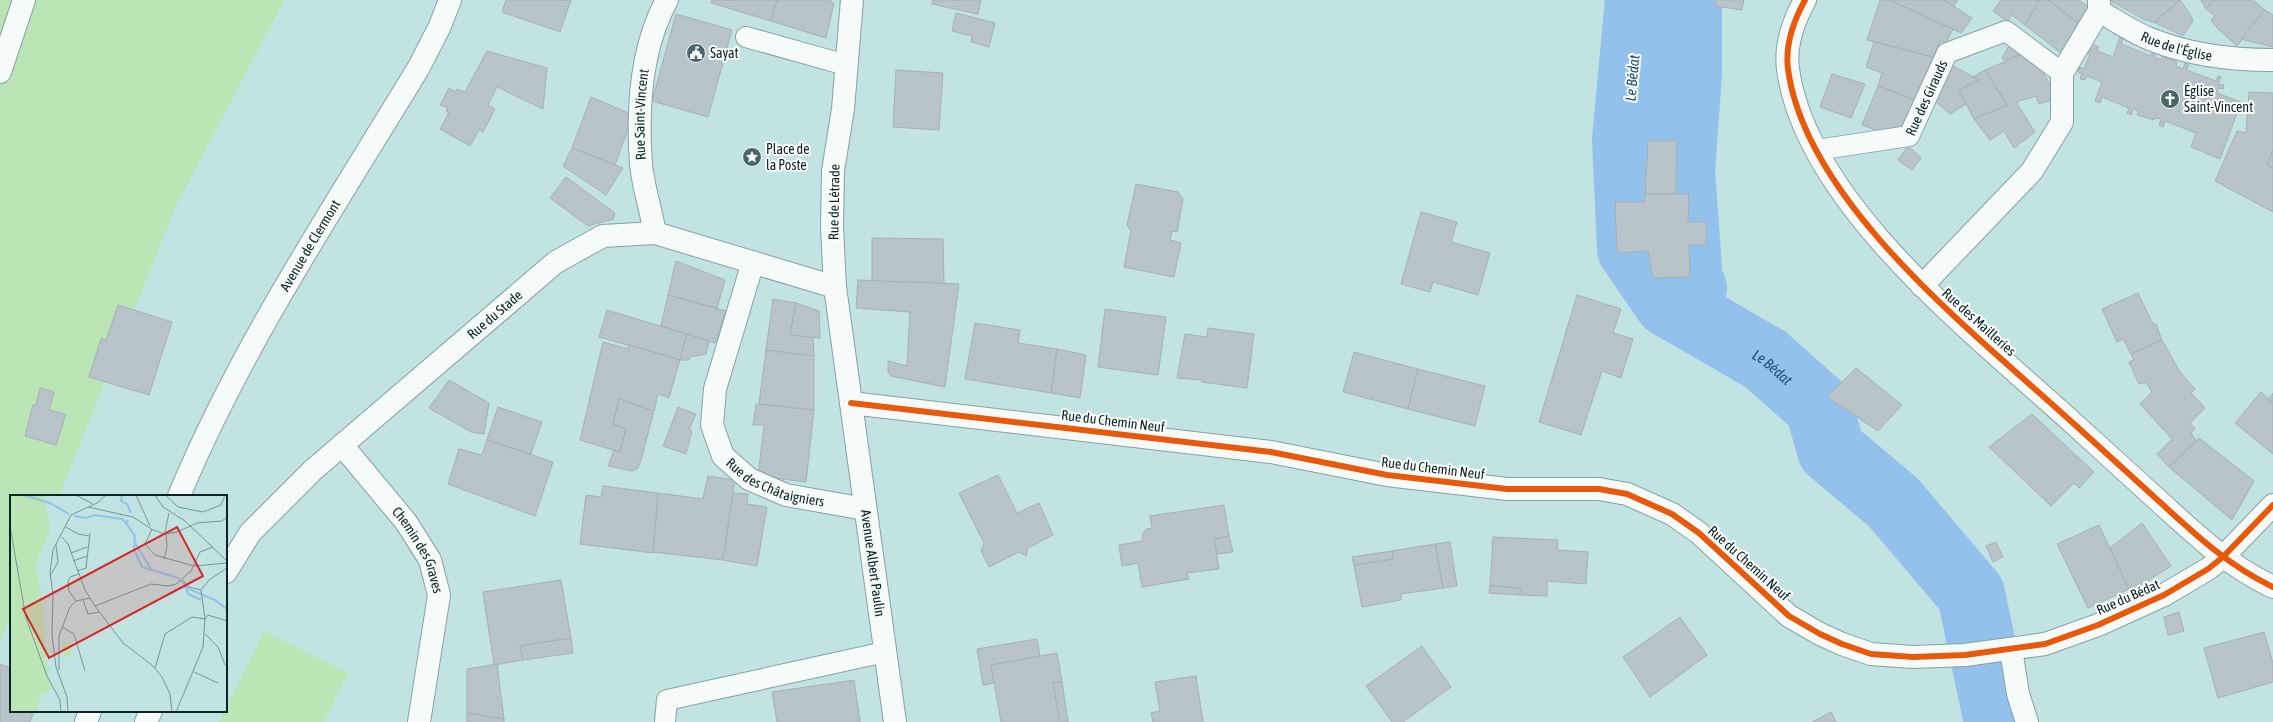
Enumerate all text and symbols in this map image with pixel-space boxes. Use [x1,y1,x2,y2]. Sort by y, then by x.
street label: Rue de l'Église [2139,28,2213,64]
public building icon: Sayat [685,42,707,64]
place label: Sayat [710,45,739,61]
water label: Le Bédat [1621,53,1643,102]
street label: Rue des Girauds [1902,58,1951,138]
street label: Rue Saint-Vincent [632,68,652,161]
place label: Église Saint-Vincent [2184,83,2253,115]
church icon: Église Saint-Vincent [2159,88,2181,110]
place label: Place de la Poste [766,141,810,173]
place icon: Place de la Poste [741,146,763,168]
street label: Rue de Létrade [825,164,843,240]
street label: Avenue de Clermont [277,197,344,294]
street label: Rue des Mailleries [1939,285,2019,359]
street label: Rue du Stade [464,287,525,342]
water label: Le Bédat [1750,345,1797,389]
street label: Rue du Chemin Neuf [1060,407,1166,435]
street label: Rue du Chemin Neuf [1380,454,1486,482]
street label: Rue des Châtaigniers [723,455,826,510]
inset map [10,495,227,712]
street label: Chemin des Graves [389,504,446,595]
street label: Avenue Albert Paulin [858,509,888,618]
street label: Rue du Chemin Neuf [1705,522,1793,604]
street label: Rue du Bédat [2094,576,2162,618]

